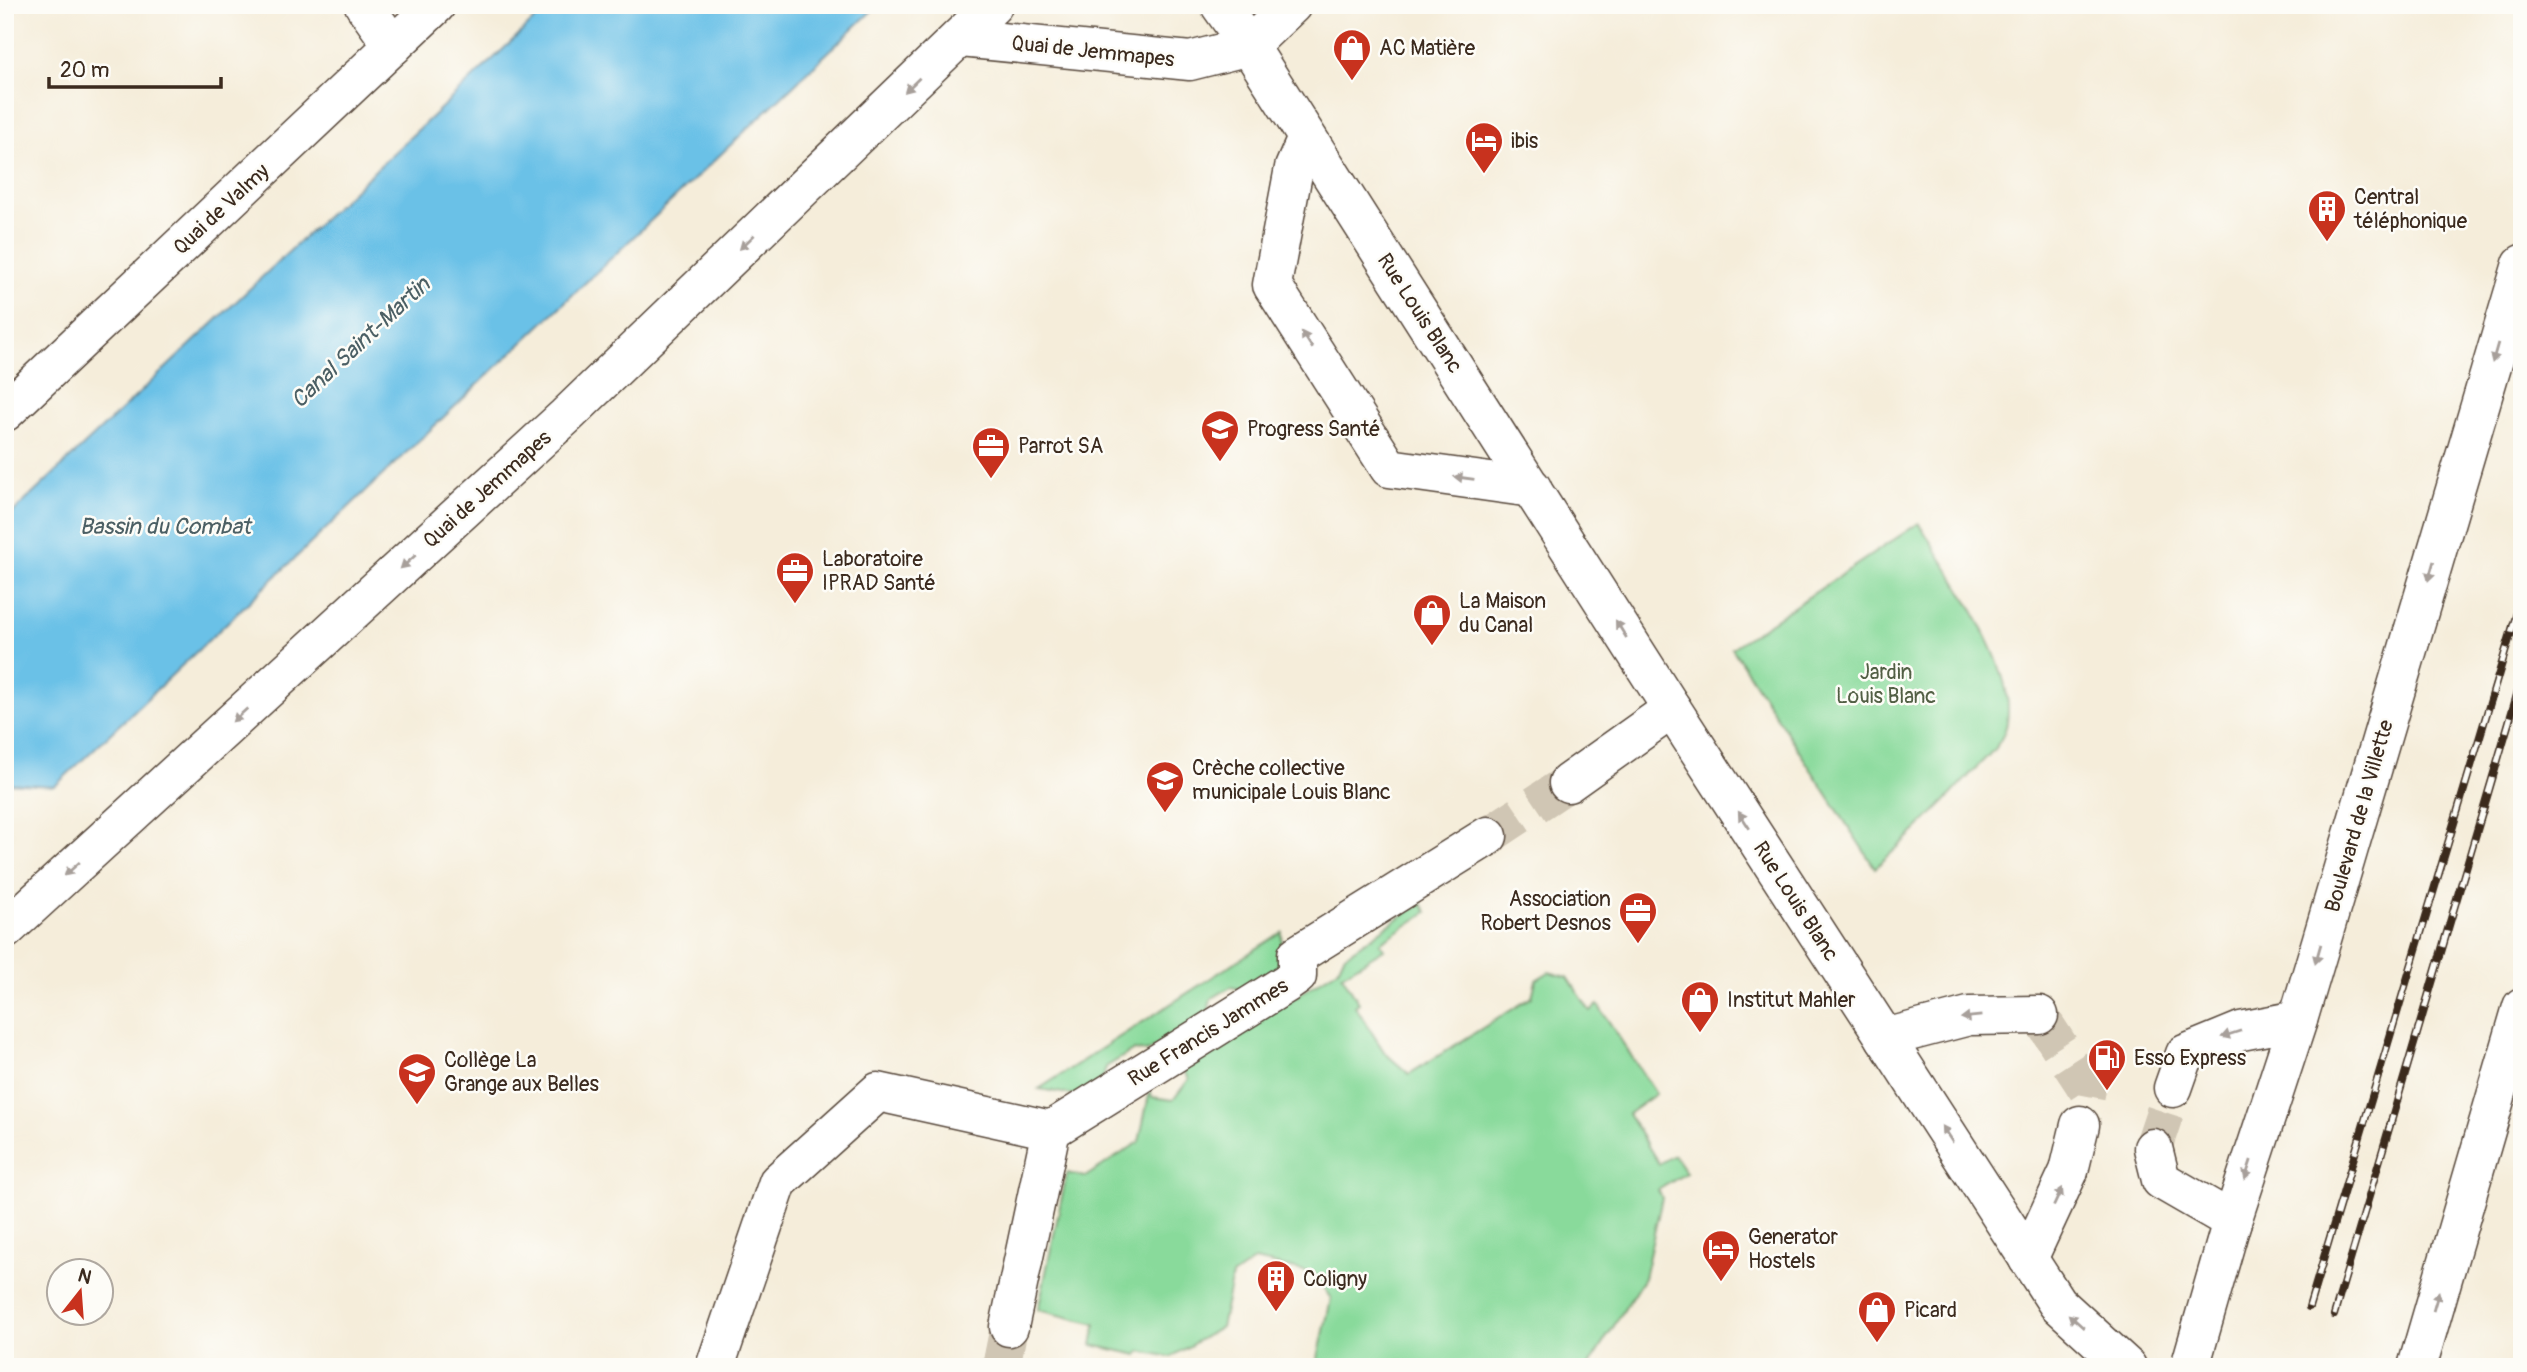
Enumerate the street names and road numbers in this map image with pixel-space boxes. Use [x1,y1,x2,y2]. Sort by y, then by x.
street label: Quai de Jemmapes [1010,30,1176,74]
street label: Quai de Valmy [168,158,275,261]
street label: Rue Louis Blanc [1371,248,1468,378]
street label: Quai de Jemmapes [417,424,558,554]
street label: Boulevard de la Villette [2319,716,2400,915]
street label: Rue Louis Blanc [1747,836,1844,966]
street label: Rue Francis Jammes [1123,972,1294,1093]

